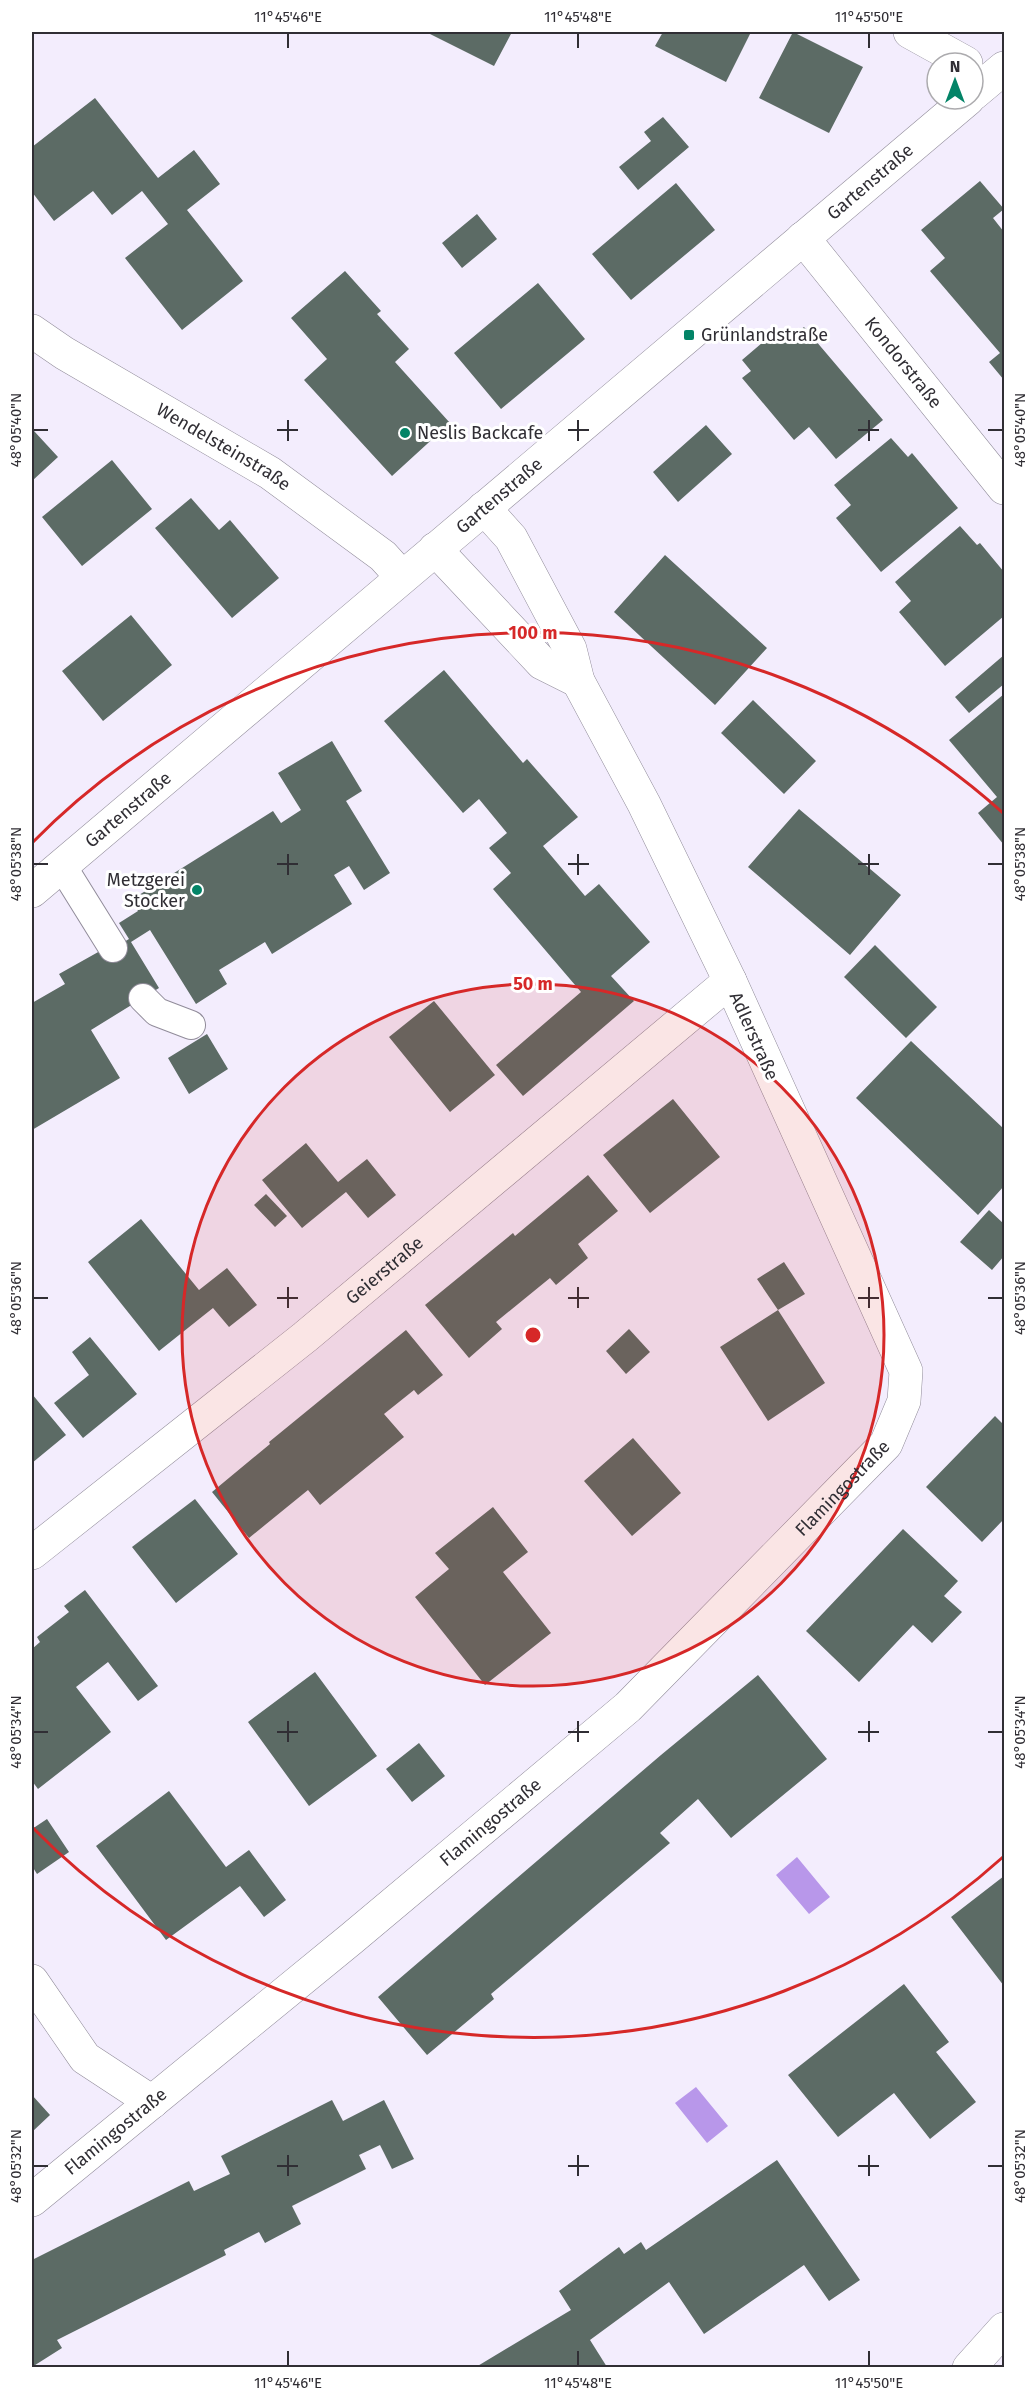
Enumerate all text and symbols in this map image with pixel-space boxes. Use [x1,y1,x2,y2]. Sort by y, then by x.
text: 11°45'46"E [254,8,322,26]
text: 11°45'48"E [544,8,612,26]
text: 11°45'50"E [835,8,903,26]
north arrow [925,51,985,111]
text: N [950,57,960,76]
street label: Gartenstraße [823,139,918,224]
street label: Kondorstraße [860,313,947,413]
place label: Grünlandstraße [701,324,828,346]
marker: Grünlandstraße [682,328,696,342]
text: 48°05'40"N [7,393,25,467]
text: 48°05'40"N [1011,393,1029,467]
street label: Wendelsteinstraße [153,398,295,496]
place label: Neslis Backcafe [417,422,543,444]
marker: Neslis Backcafe [398,426,412,440]
street label: Gartenstraße [452,453,547,538]
text: 100 m [509,622,557,644]
street label: Gartenstraße [81,767,176,852]
text: 48°05'38"N [7,827,25,901]
text: 48°05'38"N [1011,827,1029,901]
place label: Metzgerei Stocker [107,869,185,912]
marker: Metzgerei Stocker [190,883,204,897]
text: 50 m [513,973,553,995]
street label: Adlerstraße [725,988,783,1084]
street label: Geierstraße [341,1232,428,1309]
text: 48°05'36"N [7,1261,25,1335]
text: 48°05'36"N [1011,1261,1029,1335]
centre of rings [523,1325,543,1345]
street label: Flamingostraße [791,1436,895,1541]
text: 48°05'34"N [7,1695,25,1769]
text: 48°05'34"N [1011,1695,1029,1769]
street label: Flamingostraße [435,1773,546,1871]
street label: Flamingostraße [60,2083,171,2180]
text: 48°05'32"N [7,2129,25,2203]
text: 48°05'32"N [1011,2129,1029,2203]
text: 11°45'46"E [254,2374,322,2392]
text: 11°45'48"E [544,2374,612,2392]
text: 11°45'50"E [835,2374,903,2392]

